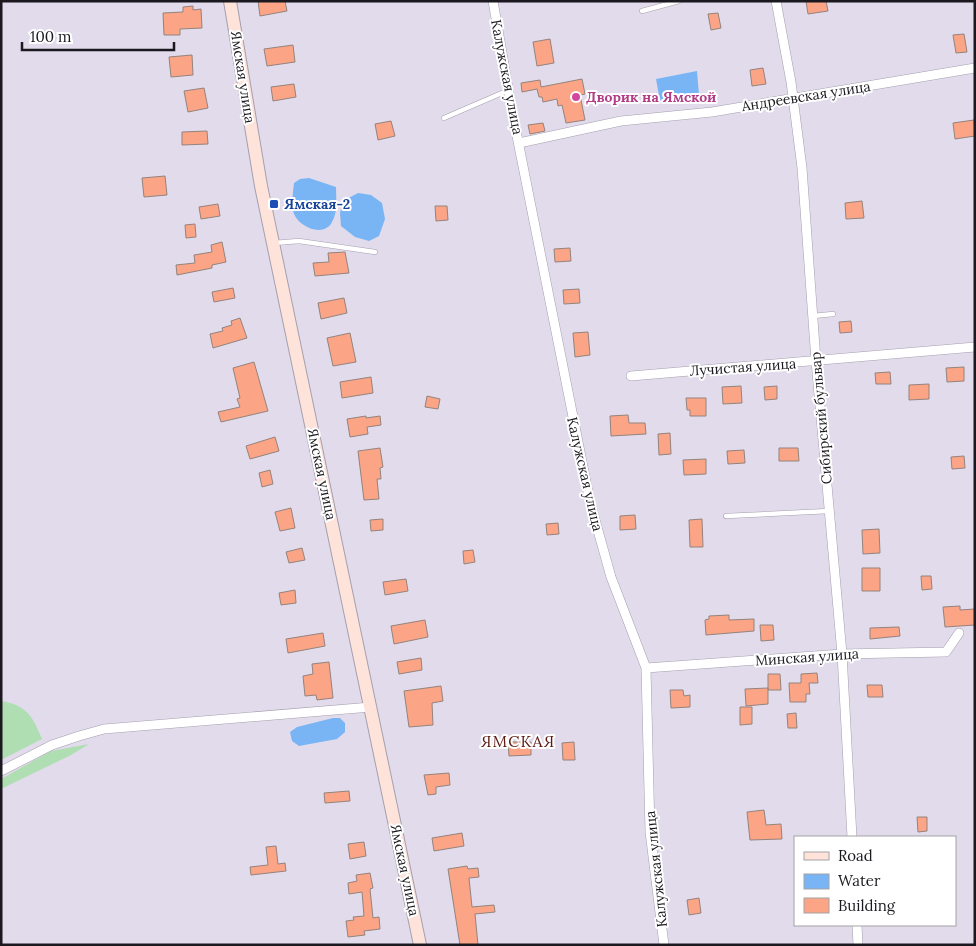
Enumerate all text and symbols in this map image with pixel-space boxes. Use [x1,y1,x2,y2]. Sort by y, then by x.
street label: Калужская улица [487,18,527,136]
scale bar [22,20,175,52]
text: 100 m [30,27,71,46]
street label: Ямская улица [227,29,259,125]
street label: Андреевская улица [739,77,872,115]
place label: Дворик на Ямской [586,88,716,106]
marker: Дворик на Ямской [570,91,582,103]
place label: Ямская-2 [284,195,350,213]
marker: Ямская-2 [268,198,280,210]
street label: Сибирский бульвар [806,351,836,485]
street label: Лучистая улица [689,354,797,380]
street label: Калужская улица [563,415,607,533]
street label: Ямская улица [303,426,341,522]
street label: Минская улица [754,644,860,670]
district label: ЯМСКАЯ [481,731,555,751]
street label: Калужская улица [641,810,671,928]
street label: Ямская улица [386,822,424,918]
legend [794,836,956,926]
text: Road [838,846,873,865]
text: Water [838,871,881,890]
text: Building [838,896,896,915]

